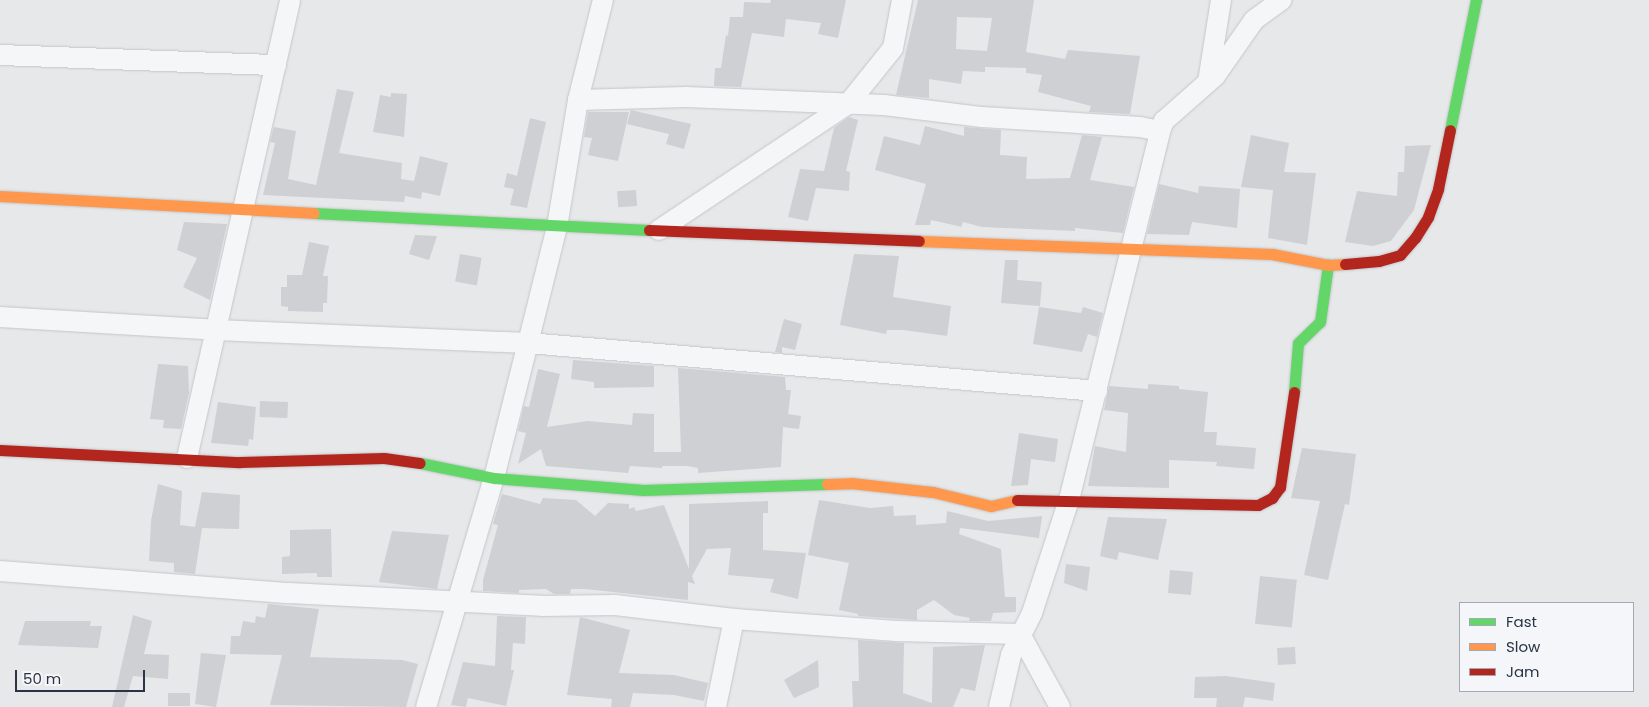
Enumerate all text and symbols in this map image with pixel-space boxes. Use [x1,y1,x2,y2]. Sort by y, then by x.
legend [1459,602,1634,692]
text: Fast [1506,611,1537,632]
text: Slow [1506,636,1540,657]
scale bar [18,660,148,692]
text: Jam [1506,661,1540,682]
text: 50 m [23,668,61,689]

